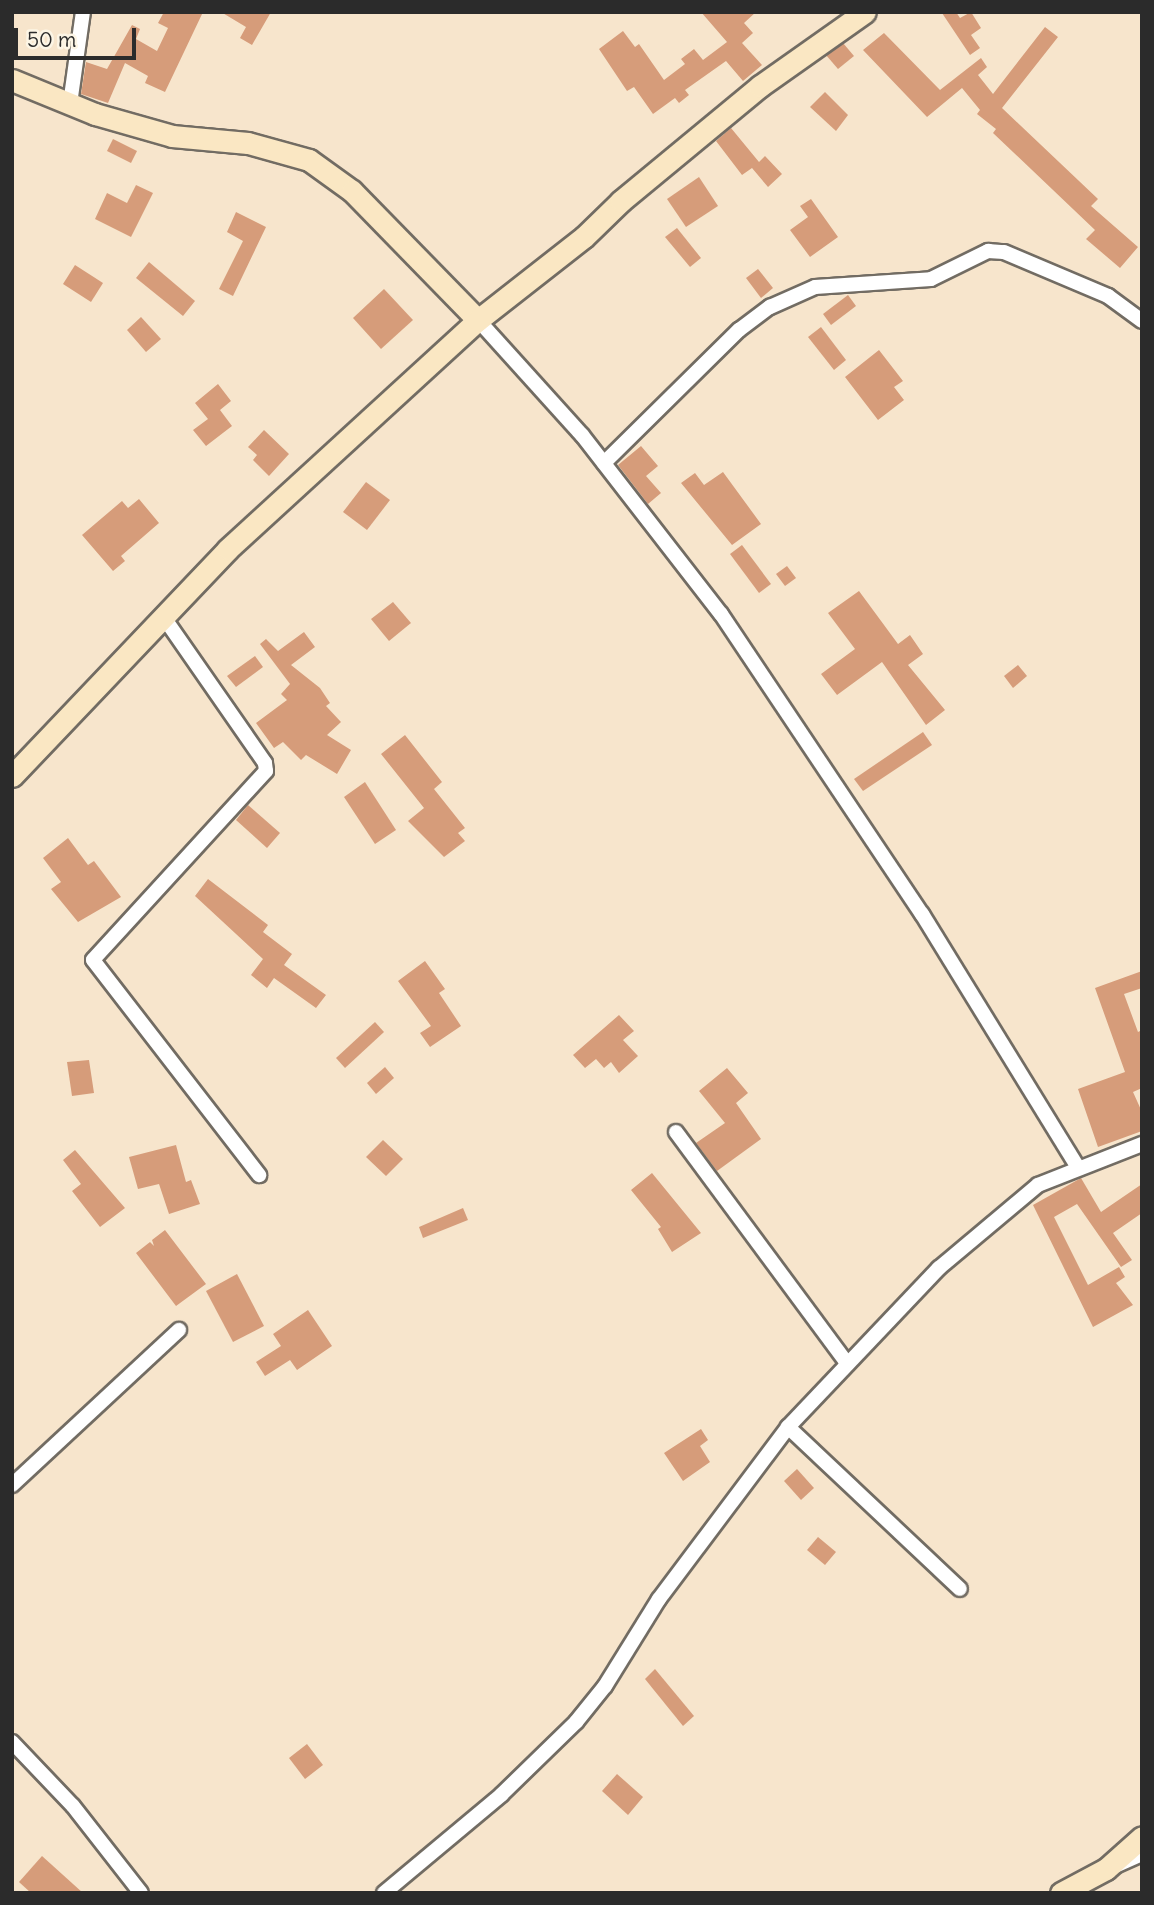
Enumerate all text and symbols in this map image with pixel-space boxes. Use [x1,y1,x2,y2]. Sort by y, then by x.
scale bar [18,14,140,58]
text: 50 m [27,26,76,53]

